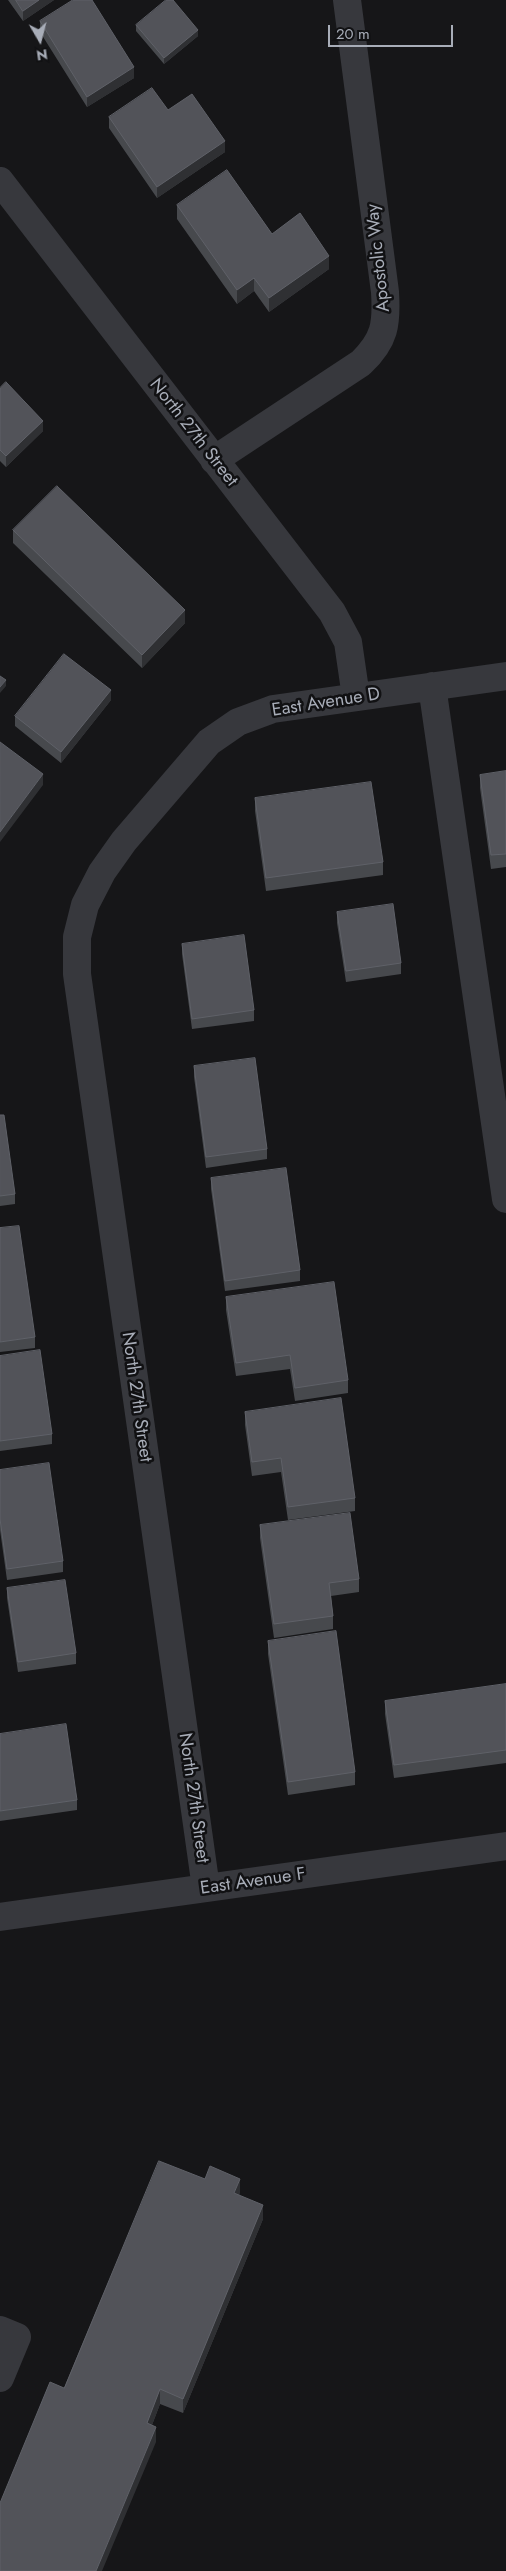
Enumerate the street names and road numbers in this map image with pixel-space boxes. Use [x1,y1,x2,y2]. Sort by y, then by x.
street label: Apostolic Way [363,203,395,313]
street label: North 27th Street [144,375,242,491]
street label: East Avenue D [270,684,382,722]
street label: North 27th Street [116,1331,156,1463]
street label: North 27th Street [173,1732,213,1864]
street label: East Avenue F [199,1864,307,1900]

